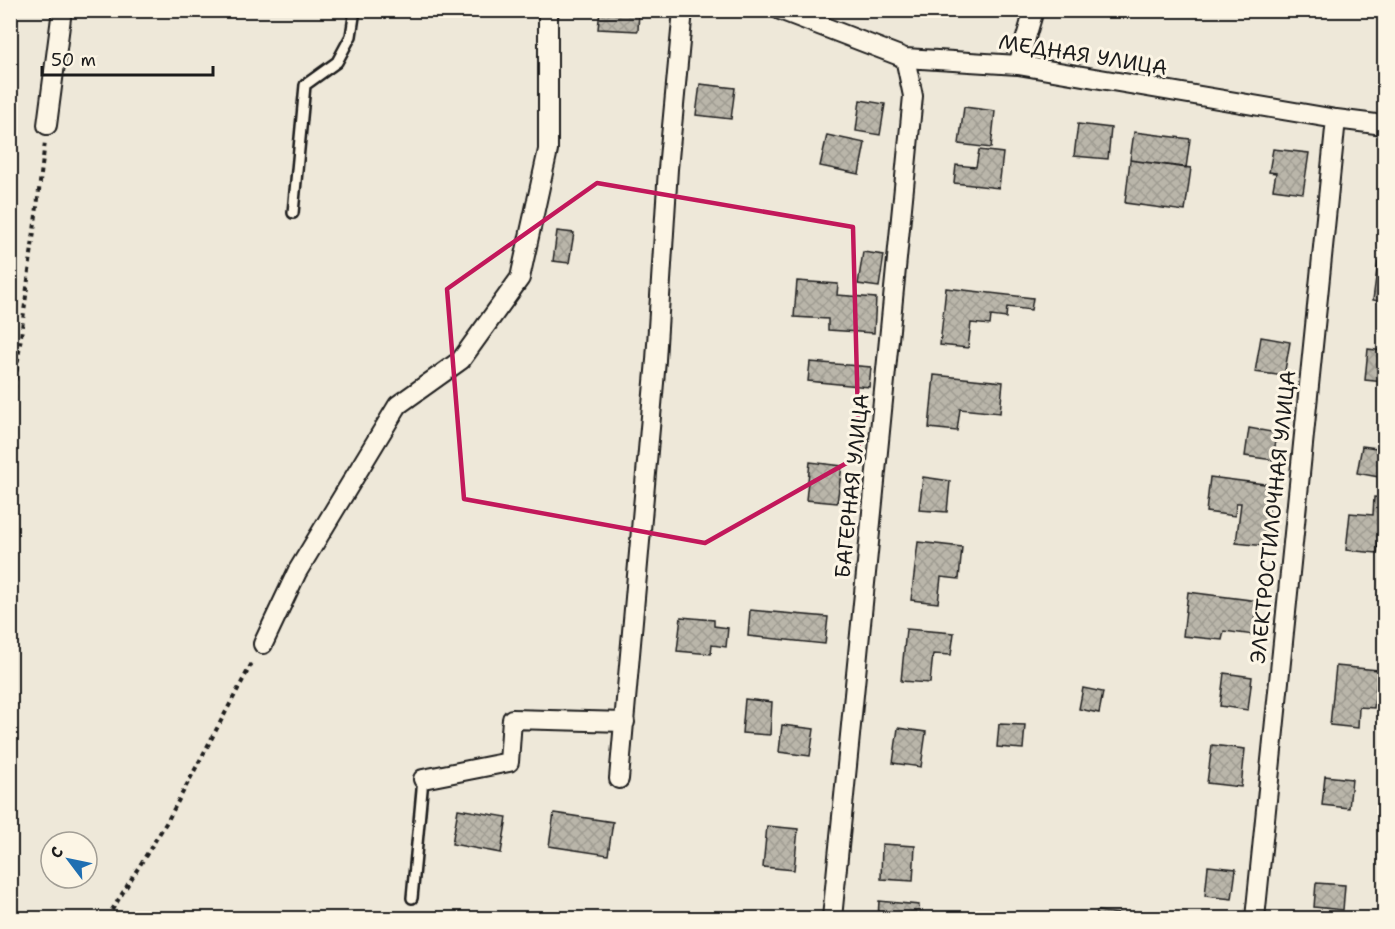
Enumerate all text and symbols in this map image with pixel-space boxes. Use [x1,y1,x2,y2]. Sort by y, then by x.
street label: МЕДНАЯ УЛИЦА [997,28,1169,82]
scale bar [42,39,213,77]
text: 50 m [51,48,96,72]
street label: ЭЛЕКТРОСТИЛОЧНАЯ УЛИЦА [1244,369,1302,665]
street label: БАГЕРНАЯ УЛИЦА [828,392,876,580]
north arrow [39,830,99,890]
text: С [45,842,68,862]

